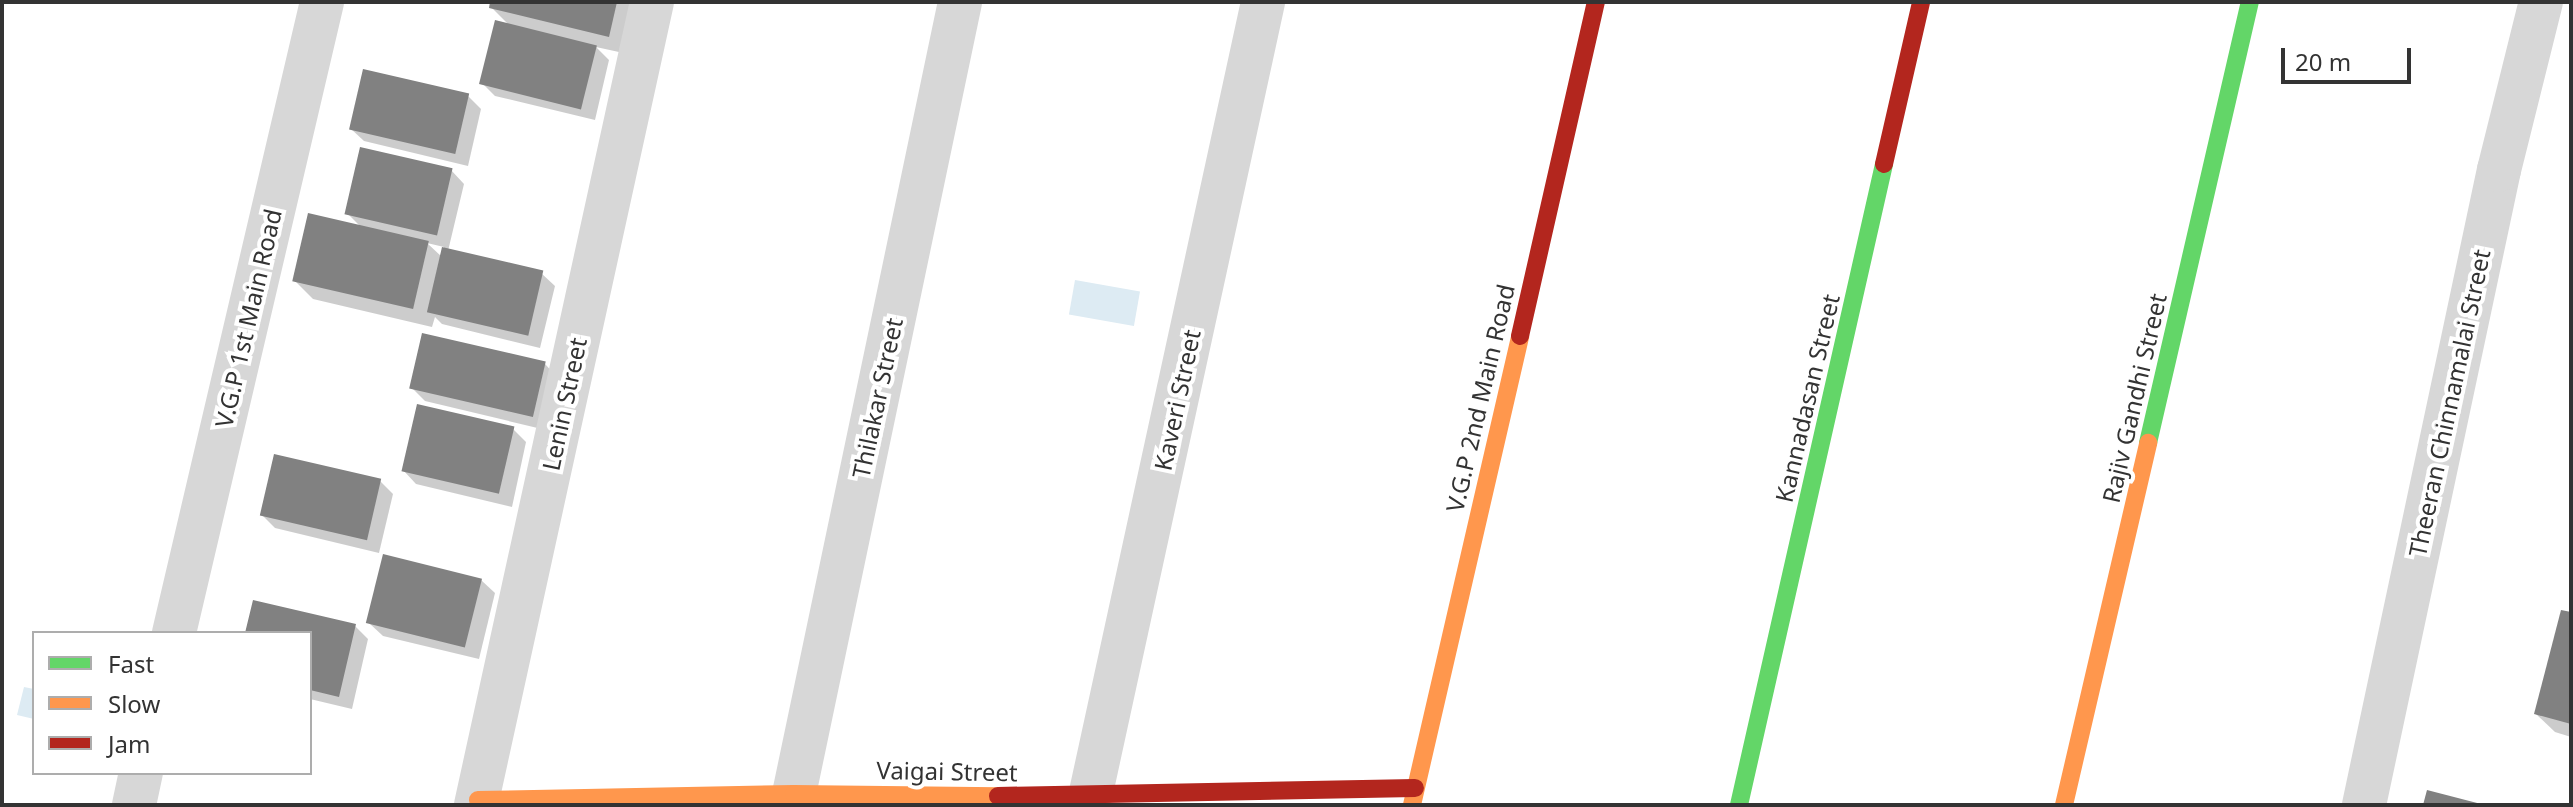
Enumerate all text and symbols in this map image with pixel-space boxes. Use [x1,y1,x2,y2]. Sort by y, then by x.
scale bar [2285,32,2415,82]
text: 20 m [2295,45,2351,78]
street label: V.G.P 1st Main Road [209,206,287,430]
street label: Theeran Chinnamalai Street [2402,247,2496,559]
street label: V.G.P 2nd Main Road [1440,281,1520,515]
street label: Rajiv Gandhi Street [2096,290,2172,506]
street label: Kannadasan Street [1769,291,1845,505]
street label: Thilakar Street [846,315,908,481]
street label: Kaveri Street [1148,327,1206,473]
street label: Lenin Street [536,335,592,473]
legend [32,631,312,775]
text: Fast [108,647,154,680]
text: Slow [108,687,160,720]
text: Jam [108,727,150,760]
street label: Vaigai Street [876,755,1018,787]

